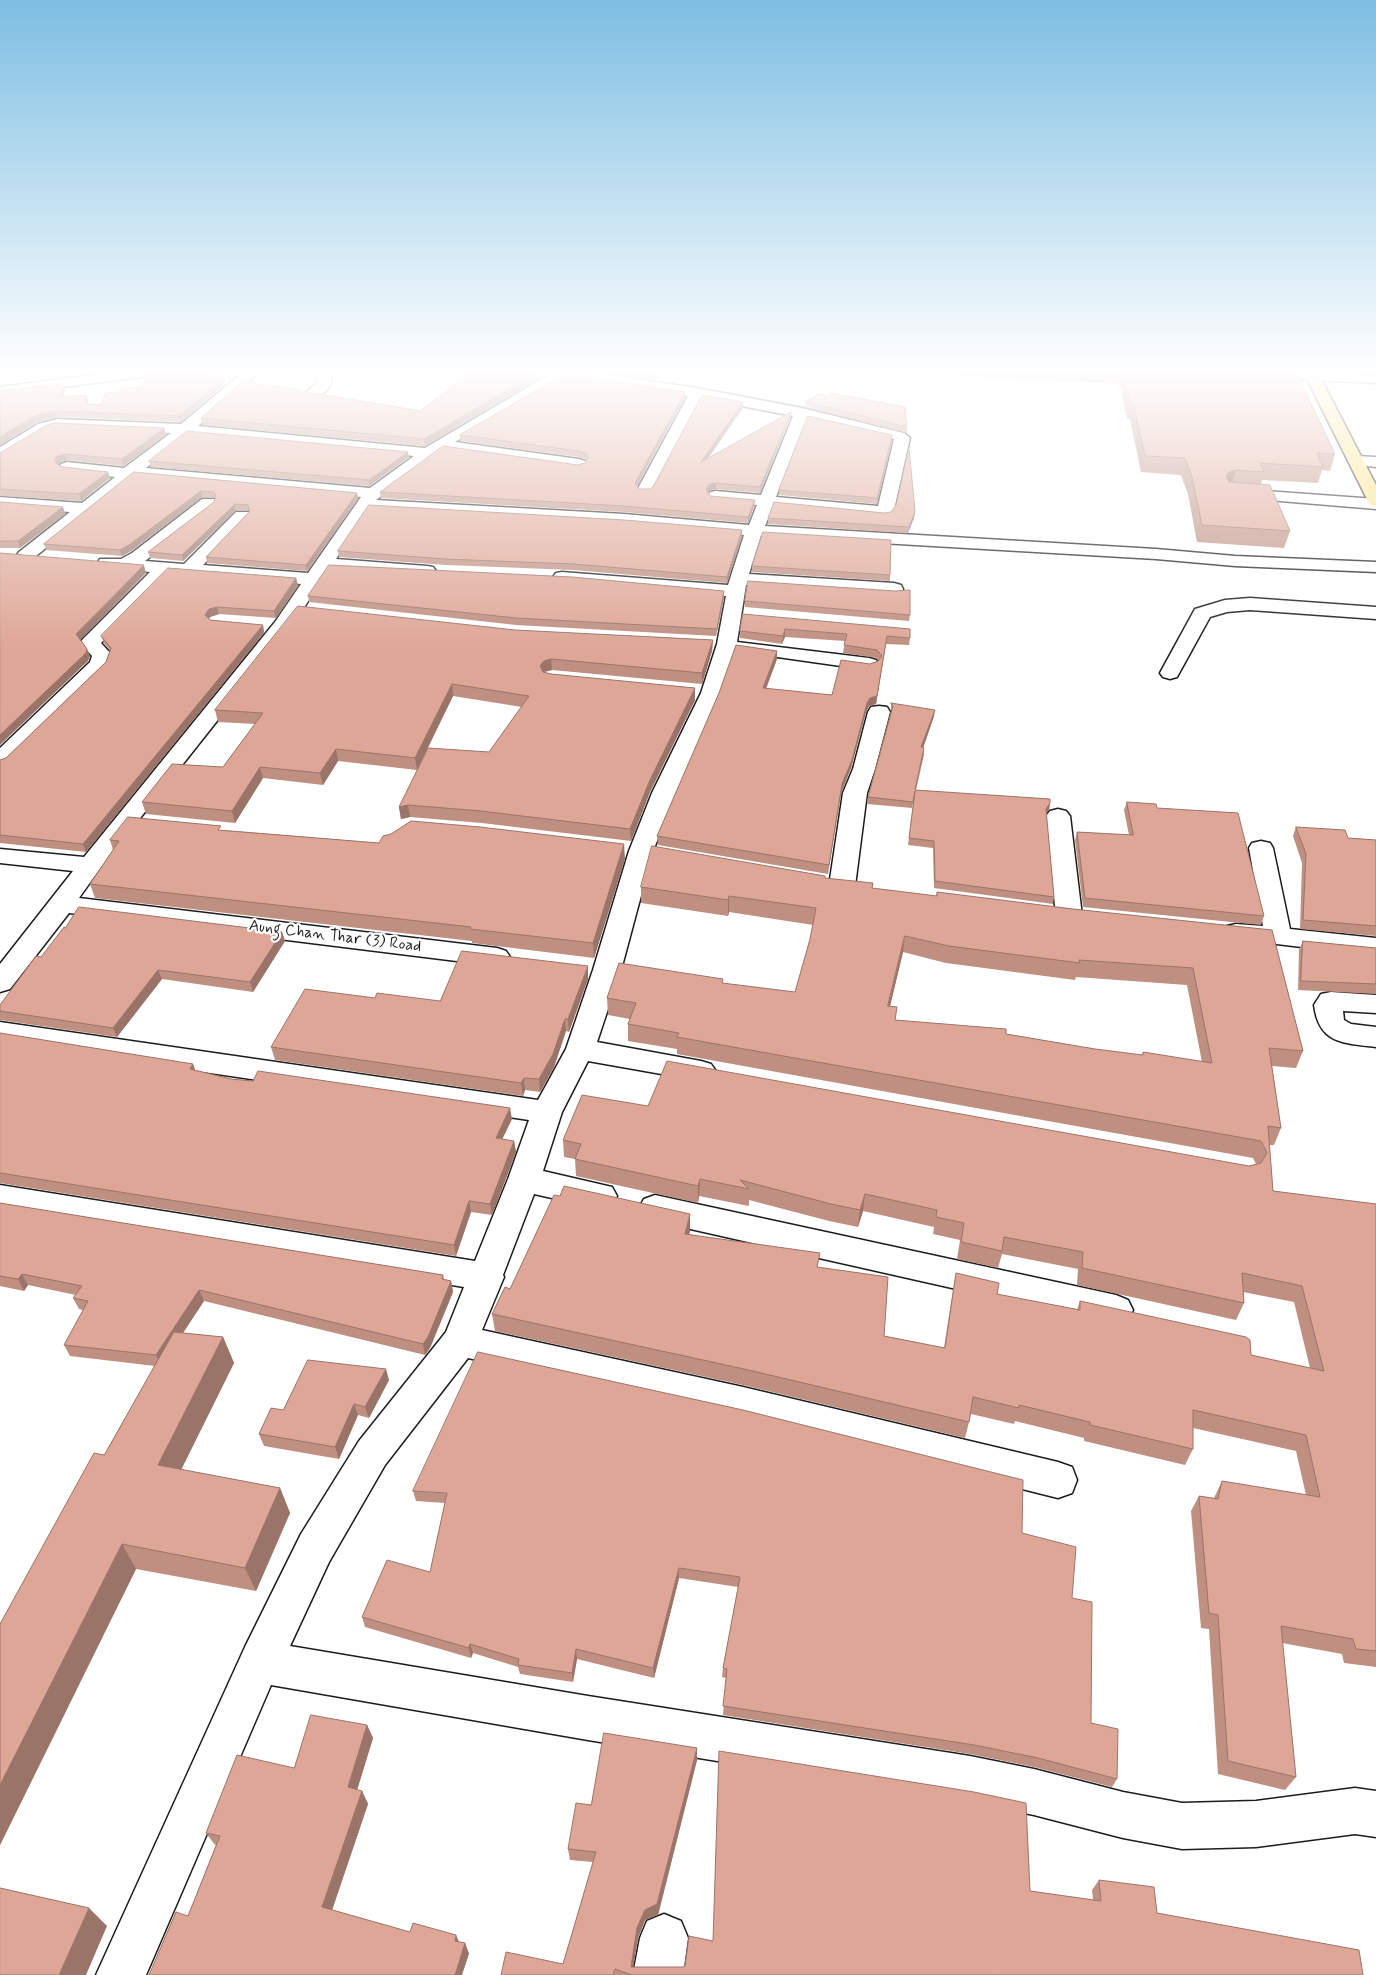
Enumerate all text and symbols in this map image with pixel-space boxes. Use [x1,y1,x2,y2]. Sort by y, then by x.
street label: Aung Chan Thar (3) Road [248,917,422,957]

